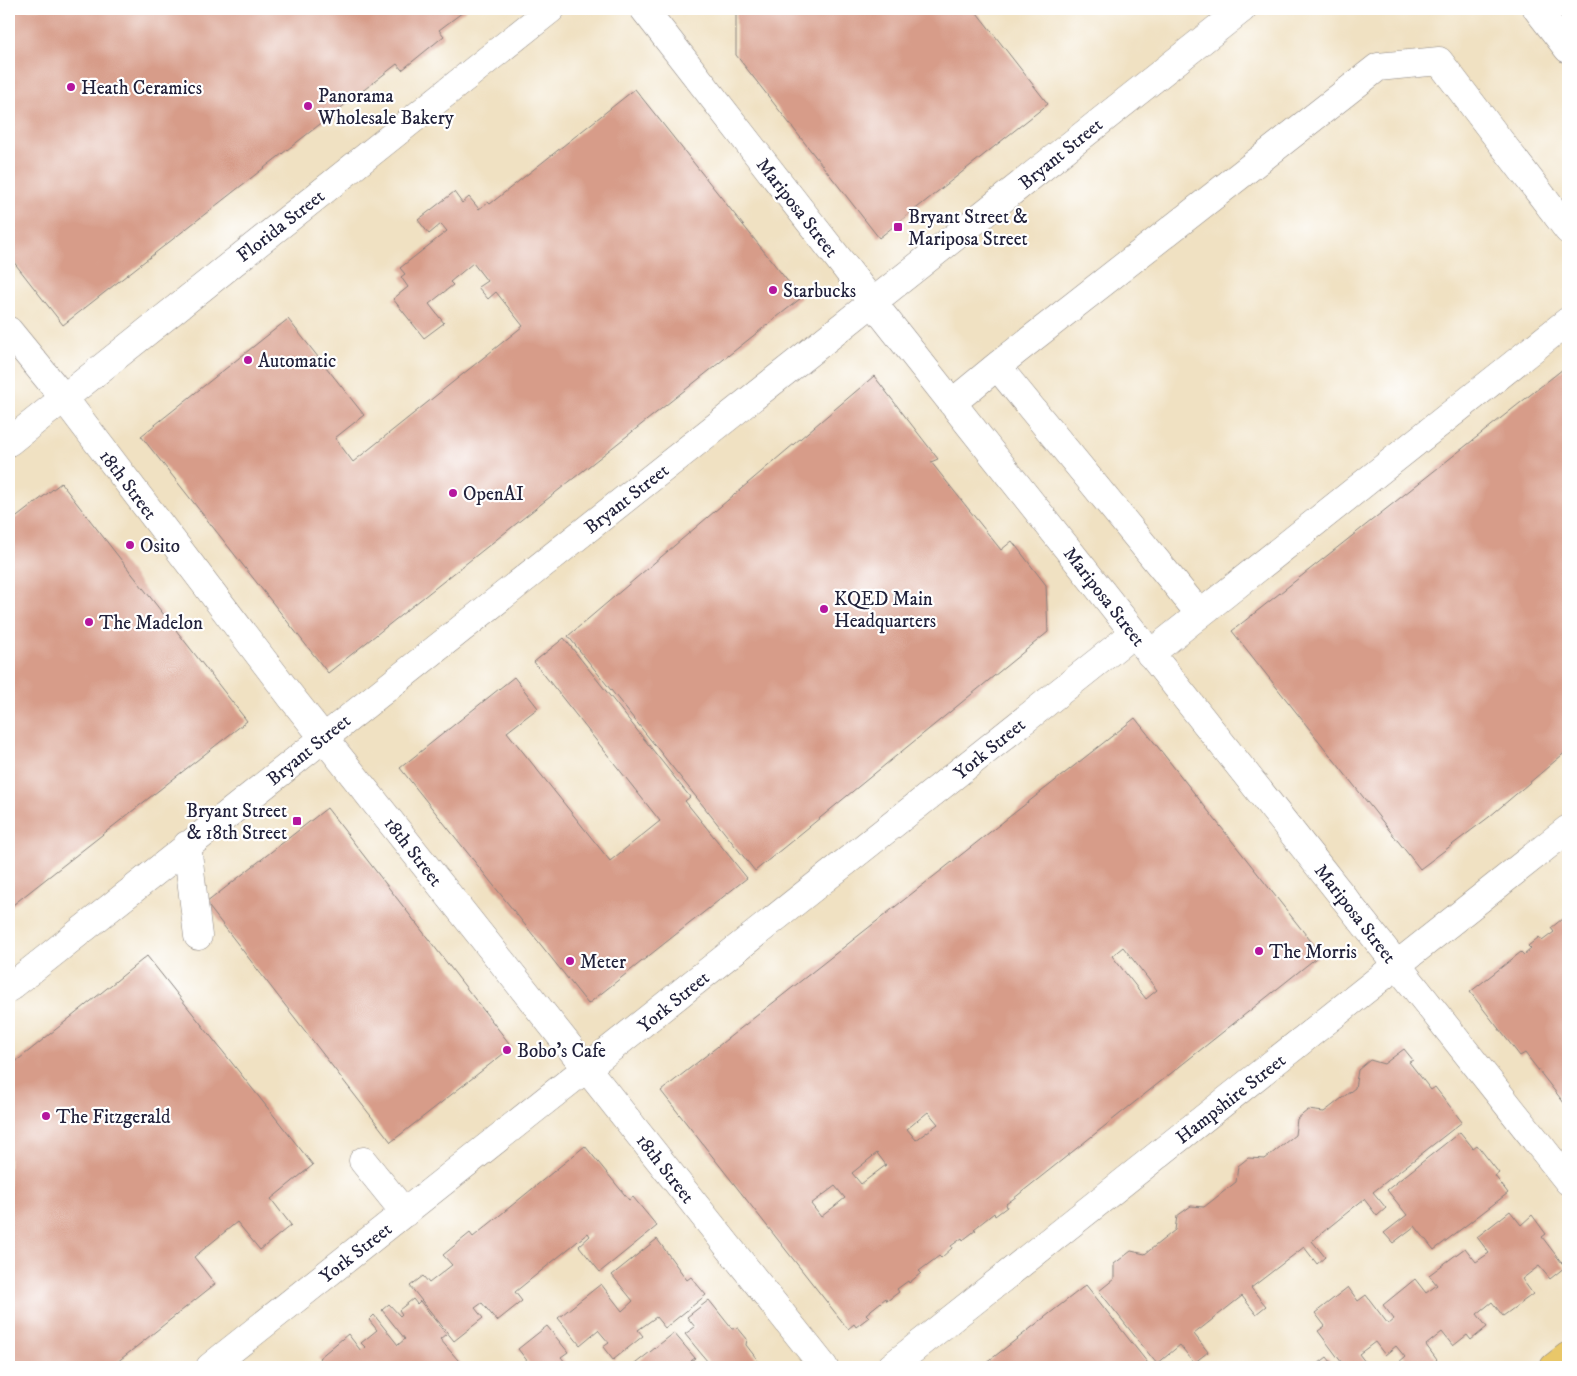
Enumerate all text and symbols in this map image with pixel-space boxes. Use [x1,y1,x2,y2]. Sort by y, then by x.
place label: Heath Ceramics [81,77,202,100]
marker: Heath Ceramics [65,81,77,93]
place label: Panorama Wholesale Bakery [317,85,455,130]
marker: Panorama Wholesale Bakery [302,100,314,112]
street label: Bryant Street [1014,113,1107,195]
street label: Mariposa Street [751,154,843,262]
street label: Florida Street [232,185,329,268]
place label: Bryant Street & Mariposa Street [908,206,1028,251]
marker: Bryant Street & Mariposa Street [892,221,904,233]
place label: Starbucks [783,280,856,303]
marker: Starbucks [767,284,779,296]
place label: Automatic [258,350,336,373]
marker: Automatic [242,354,254,366]
street label: 18th Street [94,445,162,524]
street label: Bryant Street [580,459,674,539]
place label: OpenAI [463,483,524,506]
marker: OpenAI [447,487,459,499]
place label: Osito [140,535,180,558]
marker: Osito [124,539,136,551]
street label: Mariposa Street [1058,543,1150,651]
place label: KQED Main Headquarters [834,588,936,634]
marker: KQED Main Headquarters [818,603,830,615]
place label: The Madelon [99,612,203,635]
marker: The Madelon [83,616,95,628]
street label: Bryant Street [262,709,355,791]
street label: York Street [950,713,1030,785]
place label: Bryant Street & 18th Street [186,800,287,845]
street label: 18th Street [379,813,447,891]
marker: Bryant Street & 18th Street [291,815,303,827]
street label: Mariposa Street [1309,860,1401,968]
place label: The Morris [1269,941,1357,964]
marker: The Morris [1253,945,1265,957]
place label: Meter [580,951,626,974]
marker: Meter [564,955,576,967]
street label: York Street [634,966,714,1038]
place label: Bobo’s Cafe [517,1040,606,1063]
marker: Bobo’s Cafe [501,1044,513,1056]
street label: Hampshire Street [1171,1049,1290,1149]
place label: The Fitzgerald [56,1106,171,1129]
marker: The Fitzgerald [40,1110,52,1122]
street label: 18th Street [631,1130,699,1208]
street label: York Street [315,1218,397,1289]

